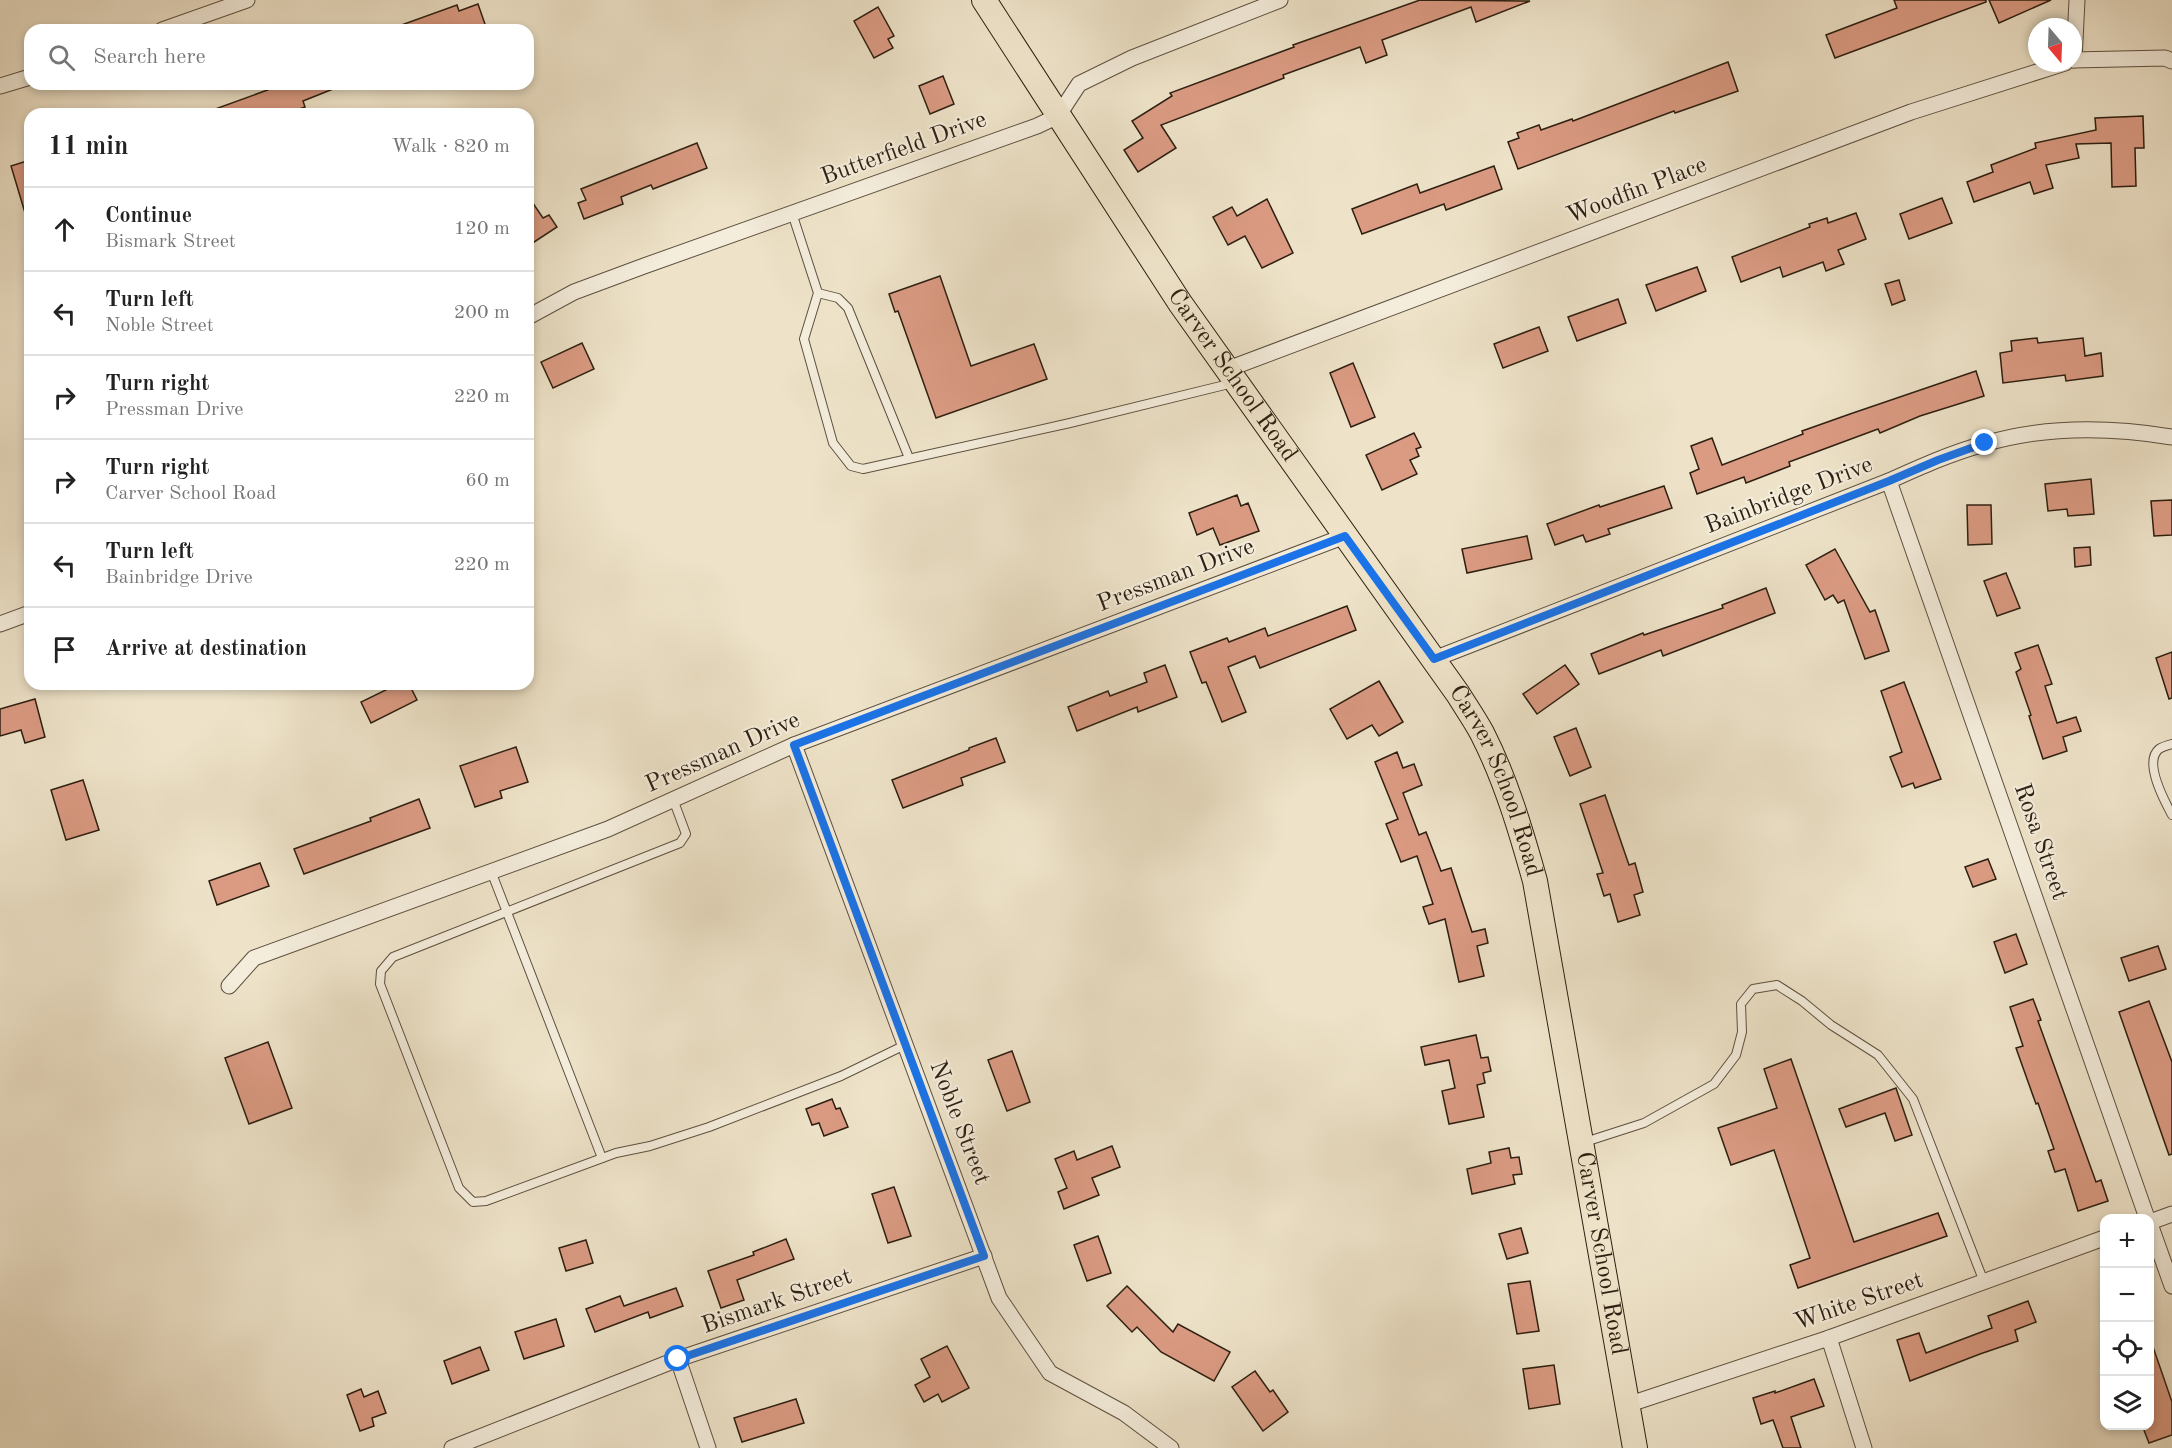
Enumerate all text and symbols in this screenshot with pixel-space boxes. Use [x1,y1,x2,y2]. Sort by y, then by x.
north arrow [2028,18,2082,72]
search box [24,24,534,90]
icon: search [45,41,78,74]
text: Search here [93,46,206,68]
street label: Butterfield Drive [818,108,990,190]
text: 11 min [48,134,128,160]
text: Walk · 820 m [391,137,510,157]
street label: Woodfin Place [1564,153,1710,229]
text: Continue [105,205,192,227]
icon: ahead [48,213,81,246]
text: 120 m [454,219,510,239]
text: Bismark Street [105,232,236,252]
street label: Carver School Road [1162,285,1301,467]
text: Turn left [105,289,194,311]
icon: left [48,297,81,330]
text: 200 m [454,303,510,323]
text: Noble Street [105,316,214,336]
text: Turn right [105,373,209,395]
icon: right [48,381,81,414]
text: 220 m [454,387,510,407]
text: Pressman Drive [105,400,244,420]
route end [1971,429,1997,455]
street label: Bainbridge Drive [1702,453,1876,539]
text: Turn right [105,457,209,479]
icon: right [48,465,81,498]
text: 60 m [465,471,510,491]
text: Carver School Road [105,484,277,504]
street label: Pressman Drive [1094,535,1258,617]
text: Turn left [105,541,194,563]
icon: left [48,549,81,582]
text: 220 m [454,555,510,575]
text: Bainbridge Drive [105,568,253,588]
icon: arrive [48,633,81,666]
text: Arrive at destination [105,638,307,660]
street label: Carver School Road [1444,681,1545,880]
street label: Pressman Drive [642,708,804,798]
street label: Rosa Street [2009,781,2071,903]
street label: Noble Street [924,1058,994,1188]
street label: Carver School Road [1571,1150,1630,1357]
map controls [2100,1214,2154,1430]
button: + [2100,1214,2154,1268]
street label: Bismark Street [699,1265,855,1339]
button: − [2100,1268,2154,1322]
street label: White Street [1791,1269,1927,1335]
button: locate [2100,1322,2154,1376]
route start [664,1345,690,1371]
button: layers [2100,1376,2154,1430]

